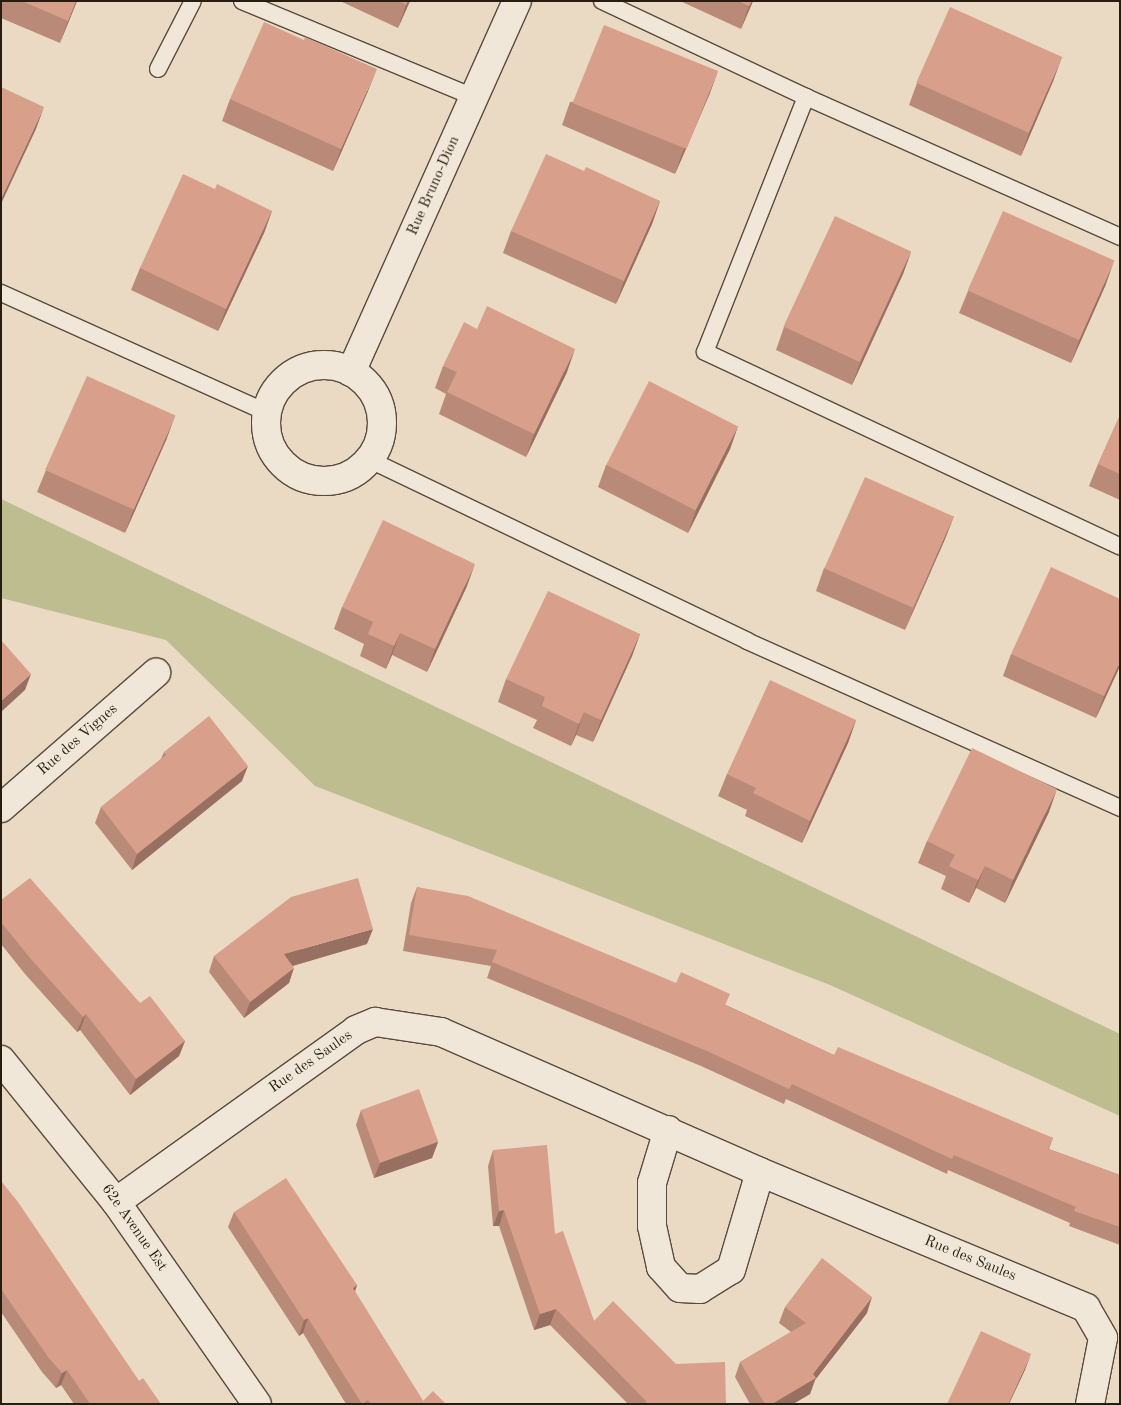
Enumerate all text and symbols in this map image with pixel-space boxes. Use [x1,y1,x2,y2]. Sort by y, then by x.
street label: Rue Bruno-Dion [404,134,464,238]
street label: Rue des Vignes [34,700,122,780]
street label: Rue des Saules [266,1027,356,1097]
street label: 62e Avenue Est [97,1181,171,1275]
street label: Rue des Saules [921,1232,1019,1286]

